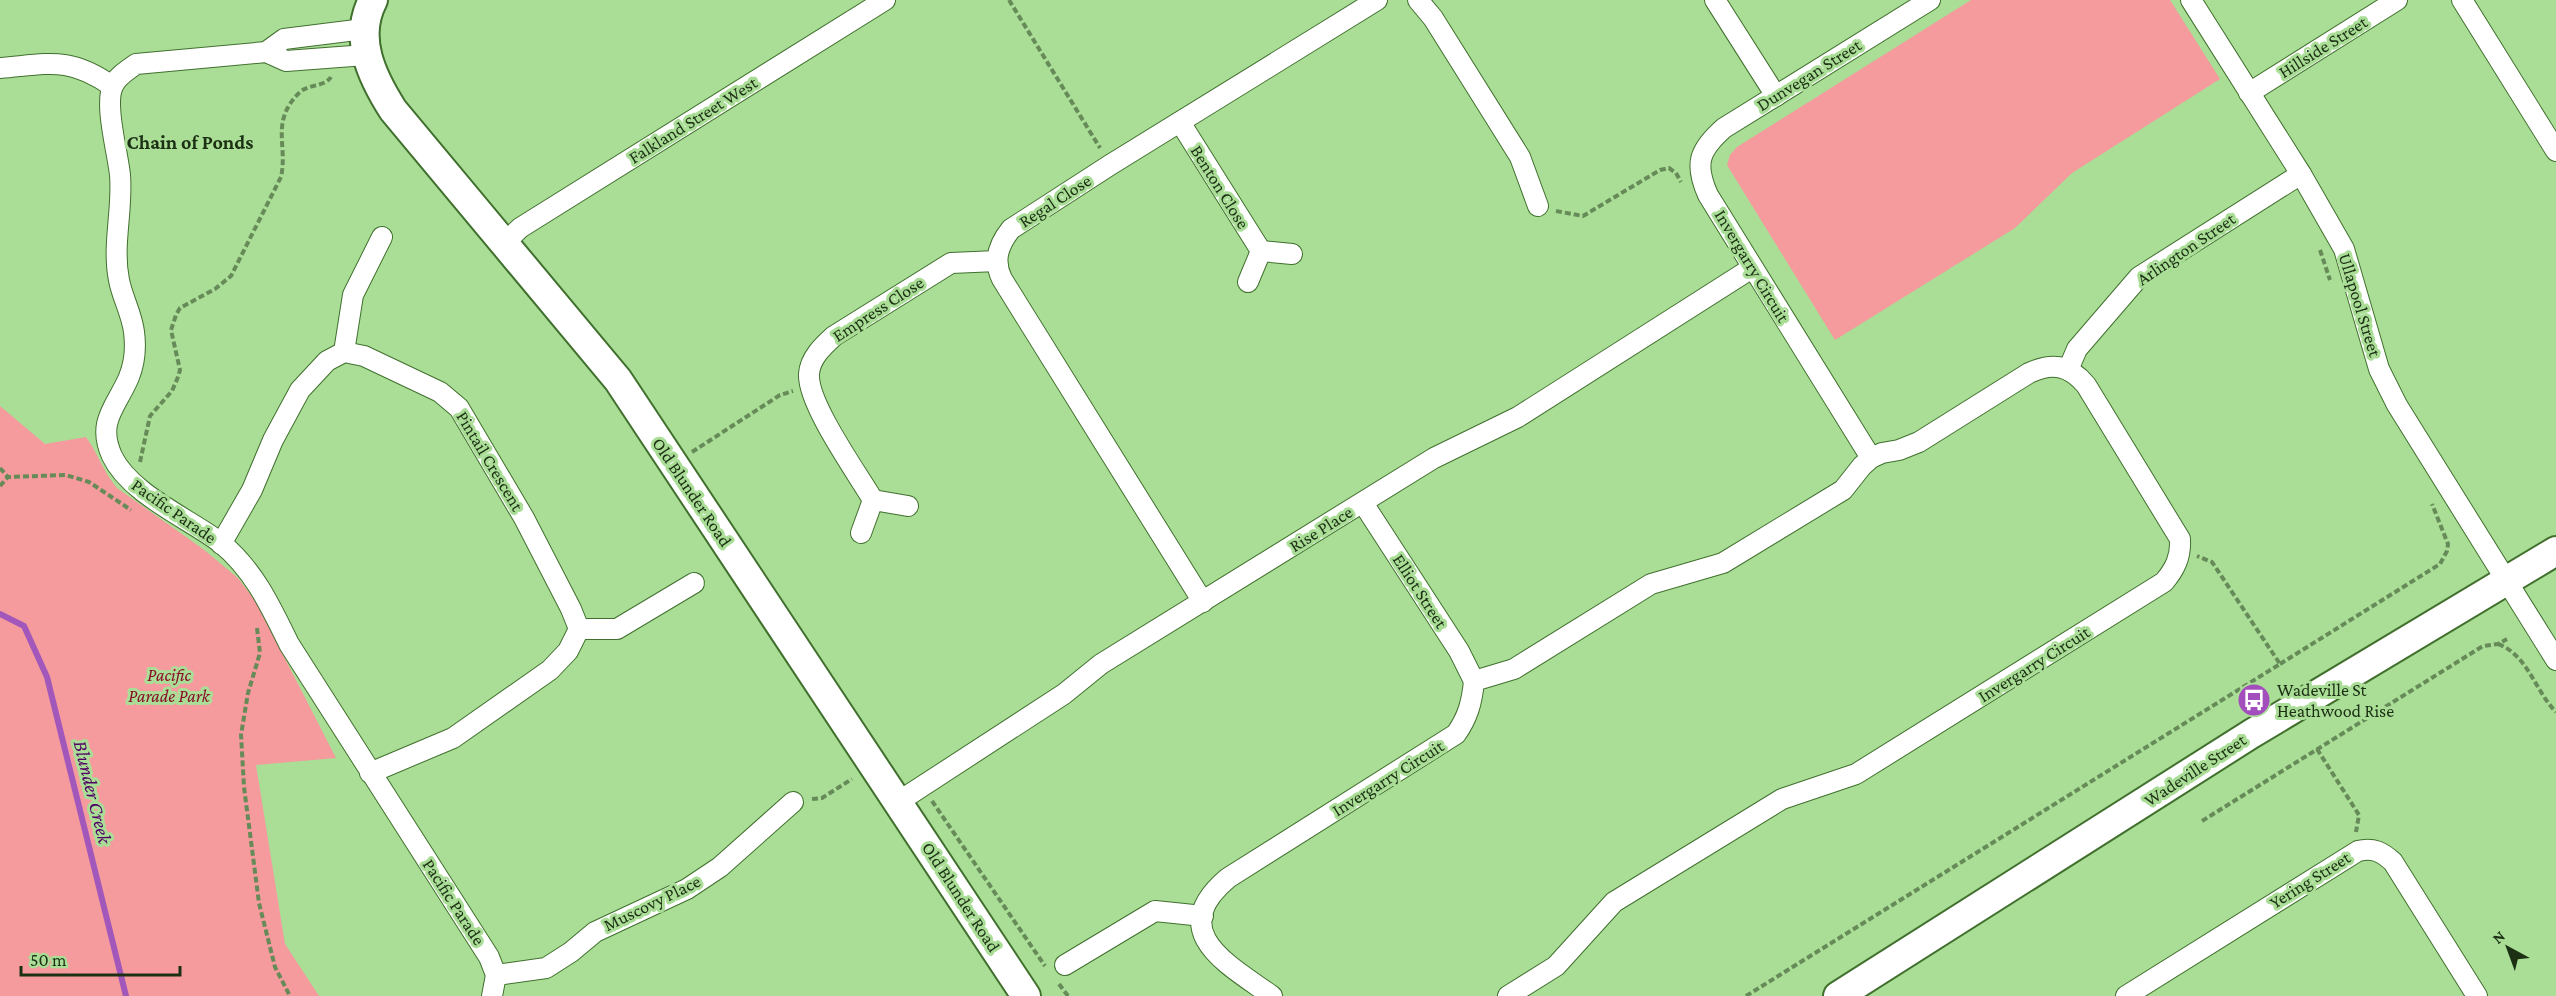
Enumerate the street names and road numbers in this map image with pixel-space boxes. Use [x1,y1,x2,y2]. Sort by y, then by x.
street label: Hillside Street [2275,11,2372,82]
street label: Dunvegan Street [1753,34,1866,115]
street label: Falkland Street West [625,72,762,168]
street label: Benton Close [1186,142,1254,232]
street label: Regal Close [1015,170,1095,232]
street label: Invergarry Circuit [1711,206,1794,327]
street label: Arlington Street [2133,208,2240,289]
street label: Ullapool Street [2335,251,2386,360]
street label: Empress Close [829,272,927,346]
street label: Pintail Crescent [452,407,528,515]
street label: Old Blunder Road [648,434,736,551]
street label: Pacific Parade [128,475,220,548]
street label: Rise Place [1286,502,1356,556]
street label: Elliot Street [1389,550,1452,633]
street label: Invergarry Circuit [1975,621,2094,706]
street label: Wadeville Street [2140,729,2251,810]
street label: Invergarry Circuit [1329,735,1448,820]
street label: Old Blunder Road [918,838,1004,956]
street label: Yering Street [2266,847,2355,913]
street label: Pacific Parade [419,855,489,949]
street label: Muscovy Place [600,871,704,935]

